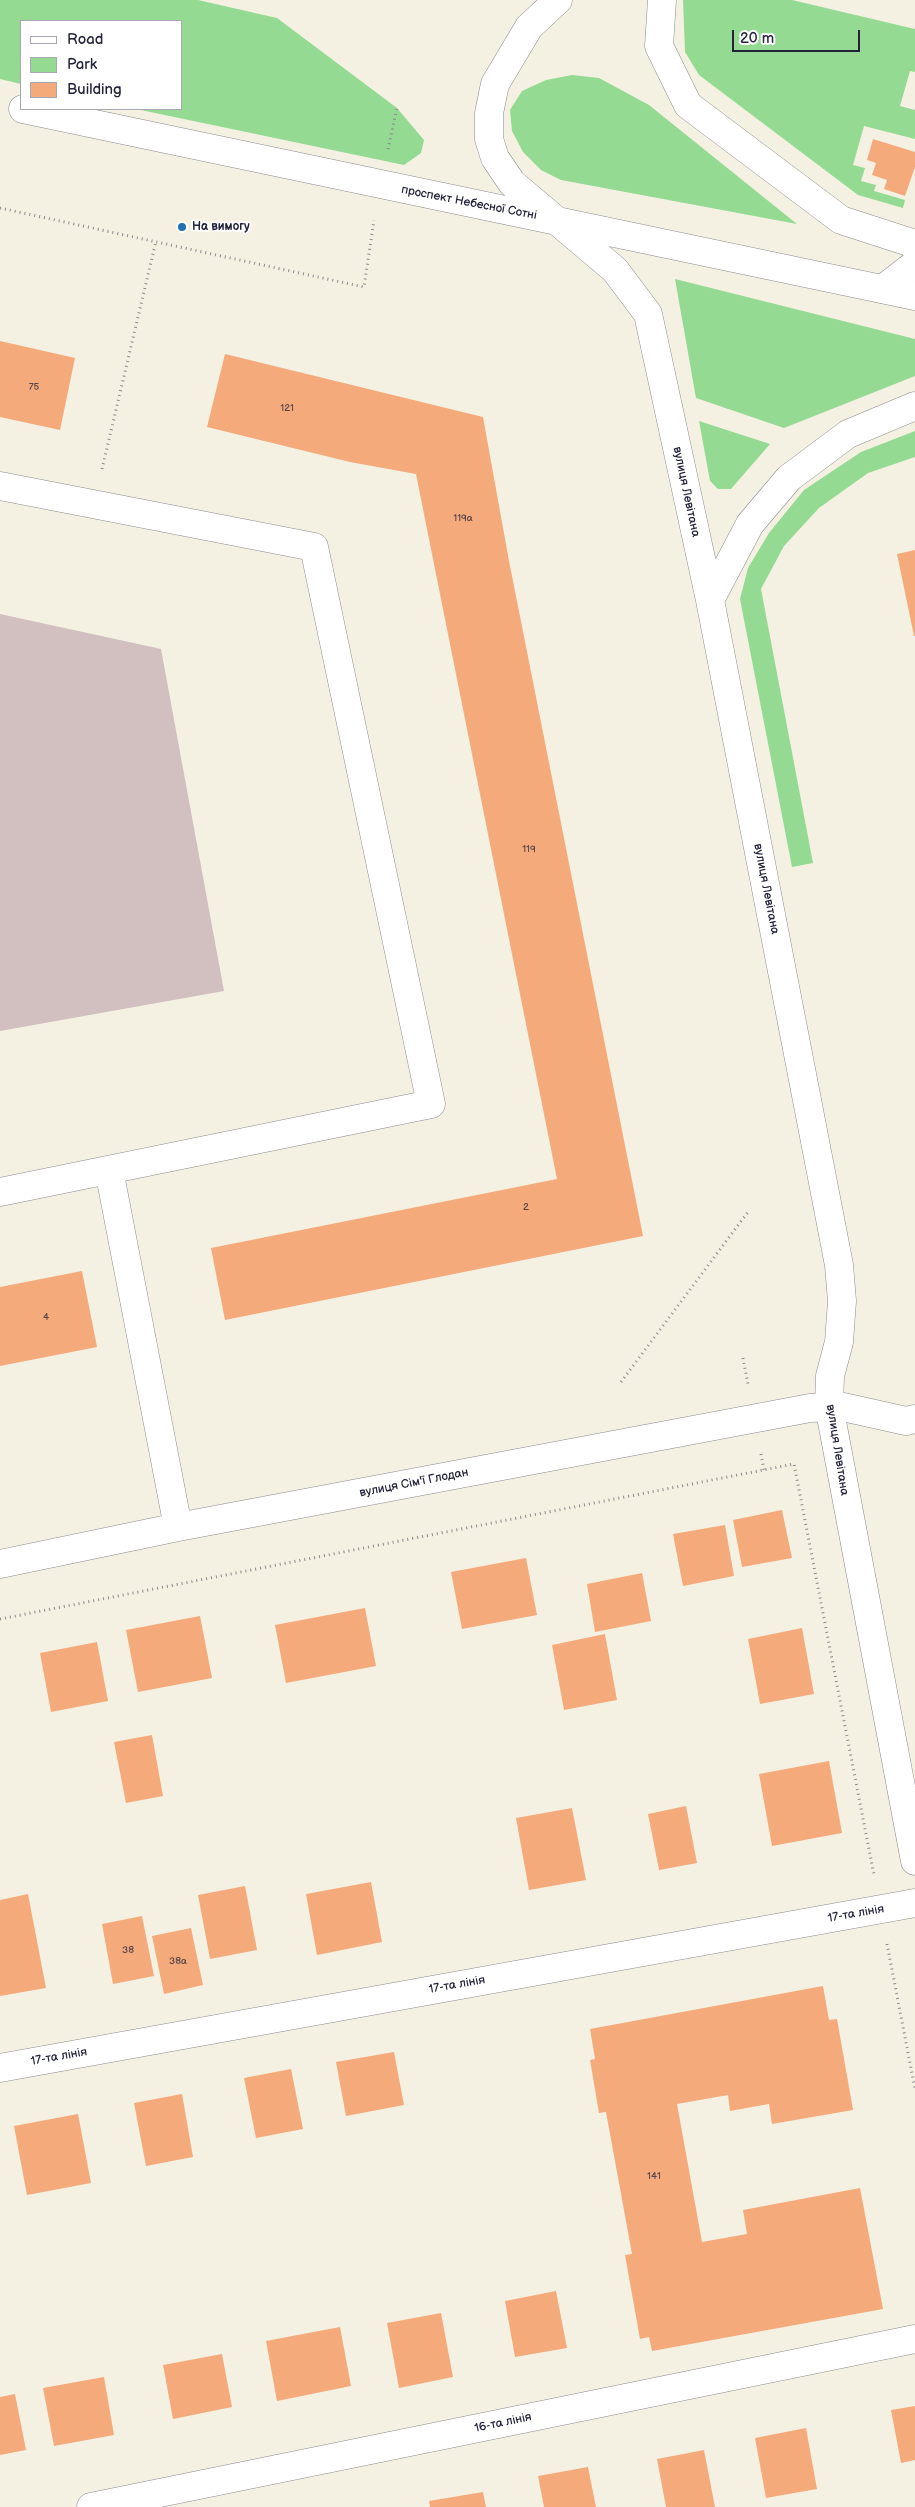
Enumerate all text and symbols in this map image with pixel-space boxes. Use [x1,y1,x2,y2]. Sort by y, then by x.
legend [20,20,182,110]
scale bar [735,20,862,52]
text: 20 m [740,29,774,48]
text: Road [67,30,103,49]
text: Park [67,55,97,74]
text: Building [67,80,122,99]
street label: проспект Небесної Сотні [400,183,538,223]
place label: На вимогу [192,220,250,234]
marker: На вимогу [176,221,188,233]
house number: 75 [29,381,39,393]
house number: 121 [280,402,294,414]
street label: вулиця Левітана [669,445,703,539]
house number: 119а [453,512,473,524]
street label: вулиця Левітана [750,842,782,936]
house number: 119 [522,843,536,855]
house number: 2 [523,1201,529,1213]
house number: 4 [43,1311,49,1323]
street label: вулиця Левітана [823,1403,851,1497]
street label: вулиця Сім'ї Глодан [358,1465,470,1501]
street label: 17-та лінія [827,1902,885,1926]
house number: 38 [122,1944,134,1956]
house number: 38а [169,1955,187,1967]
street label: 17-та лінія [428,1973,486,1997]
street label: 17-та лінія [30,2045,88,2069]
house number: 141 [647,2170,661,2182]
street label: 16-та лінія [473,2410,533,2436]

